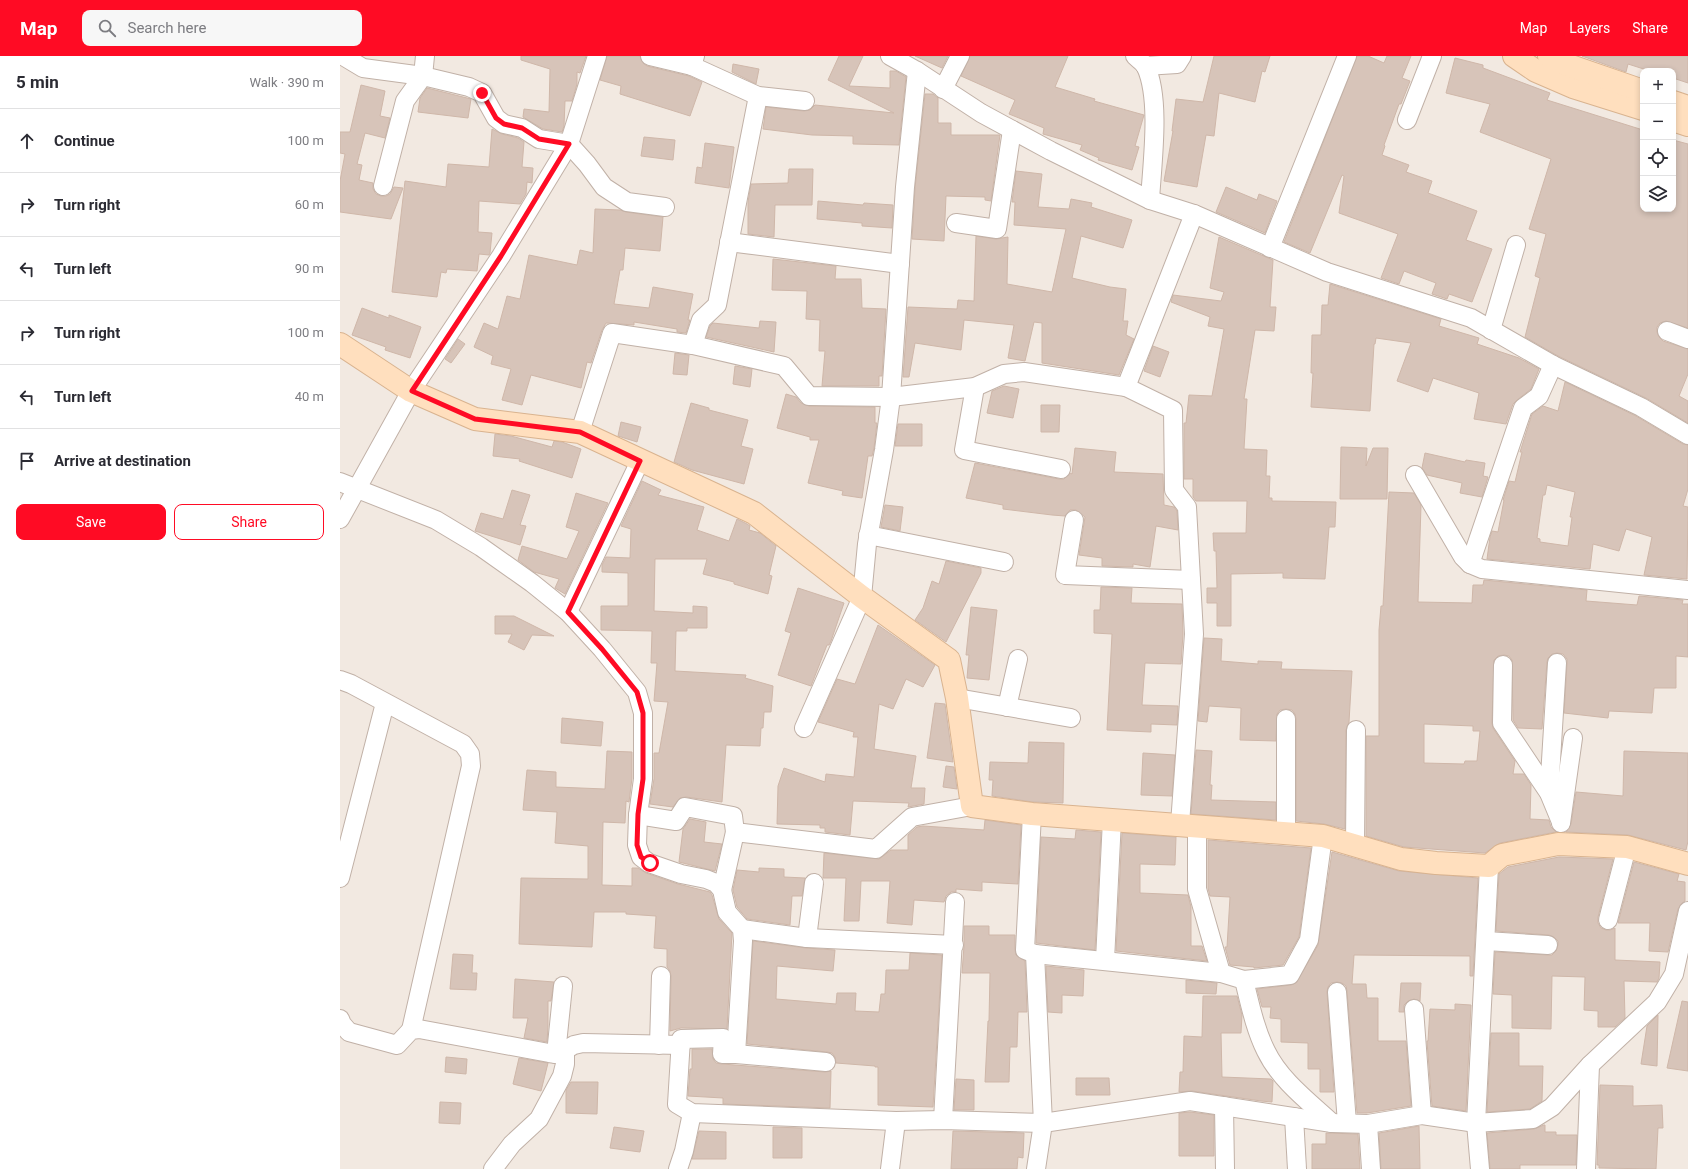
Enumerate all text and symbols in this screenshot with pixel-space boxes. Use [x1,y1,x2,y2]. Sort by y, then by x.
search box [82,10,362,46]
text: Map [20,17,58,40]
icon: search [96,17,118,39]
text: Search here [128,19,206,37]
text: Map [1520,20,1547,36]
text: Layers [1569,20,1610,36]
text: Share [1632,20,1668,36]
map controls [1640,68,1676,212]
button: + [1640,68,1676,104]
text: 5 min [16,72,59,92]
text: Walk · 390 m [249,75,324,90]
route end [473,84,491,102]
button: − [1640,104,1676,140]
icon: ahead [16,130,38,152]
text: Continue [54,132,115,150]
text: 100 m [287,133,324,148]
button: locate [1640,140,1676,176]
button: layers [1640,176,1676,212]
icon: right [16,194,38,216]
text: Turn right [54,196,120,214]
text: 60 m [295,197,324,212]
icon: left [16,258,38,280]
text: Turn left [54,260,111,278]
text: 90 m [295,261,324,276]
icon: right [16,322,38,344]
text: Turn right [54,324,120,342]
text: 100 m [287,325,324,340]
icon: left [16,386,38,408]
text: Turn left [54,388,111,406]
text: 40 m [295,389,324,404]
icon: arrive [16,450,38,472]
text: Arrive at destination [54,452,191,470]
button: Save [16,504,166,540]
button: Share [174,504,324,540]
route start [641,854,659,872]

